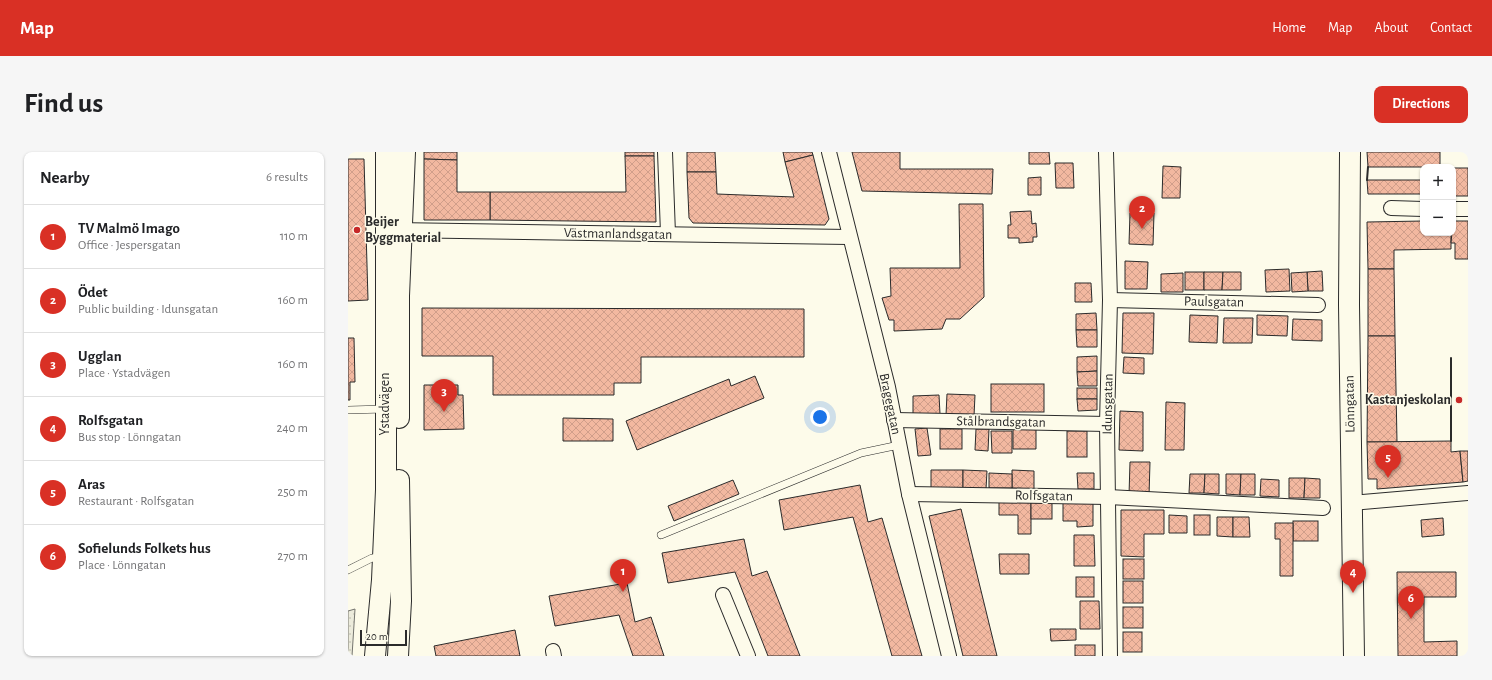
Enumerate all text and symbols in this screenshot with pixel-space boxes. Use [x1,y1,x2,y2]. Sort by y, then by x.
text: Map [20,19,54,38]
text: Home [1272,21,1306,35]
text: Map [1328,21,1352,35]
text: About [1374,21,1408,35]
text: Contact [1430,21,1472,35]
button: Directions [1374,86,1468,123]
text: Find us [24,90,103,118]
map controls [1420,164,1456,236]
button: + [1420,164,1456,200]
text: Nearby [40,169,90,186]
text: 6 results [266,171,308,184]
pin: 2 [1129,196,1155,229]
button: − [1420,200,1456,236]
place label: Beijer Byggmaterial [365,215,441,245]
text: TV Malmö Imago [78,221,180,236]
marker: Beijer Byggmaterial [352,225,362,235]
street label: Västmanlandsgatan [564,226,672,242]
text: 1 [51,230,55,243]
text: 110 m [280,230,308,243]
text: Office · Jespersgatan [78,239,181,252]
text: Ödet [78,285,108,300]
text: 2 [50,294,56,307]
text: 160 m [278,294,308,307]
street label: Paulsgatan [1184,294,1244,310]
text: Public building · Idunsgatan [78,303,218,316]
text: Ugglan [78,349,122,364]
text: 3 [50,358,56,371]
text: 160 m [278,358,308,371]
text: Place · Ystadvägen [78,367,171,380]
street label: Bragegatan [877,372,903,436]
street label: Ystadvägen [378,373,392,435]
street label: Idunsgatan [1100,373,1116,435]
street label: Lönngatan [1342,375,1358,433]
pin: 3 [431,379,457,412]
place label: Kastanjeskolan [1365,393,1451,407]
marker: Kastanjeskolan [1454,395,1464,405]
your location [810,407,830,427]
text: Rolfsgatan [78,413,143,428]
street label: Stålbrandsgatan [956,414,1046,430]
text: 4 [50,422,56,435]
text: 240 m [276,422,308,435]
text: Bus stop · Lönngatan [78,431,181,444]
pin: 5 [1375,445,1401,478]
text: Aras [78,477,105,492]
text: 5 [50,486,56,499]
text: 250 m [277,486,308,499]
street label: Rolfsgatan [1015,488,1073,504]
text: Restaurant · Rolfsgatan [78,495,194,508]
text: Sofielunds Folkets hus [78,541,211,556]
text: 6 [50,550,56,563]
text: 270 m [277,550,308,563]
text: Place · Lönngatan [78,559,166,572]
pin: 1 [610,559,636,592]
pin: 4 [1340,560,1366,593]
pin: 6 [1398,586,1424,619]
scale bar [360,628,407,647]
text: 20 m [366,631,387,642]

